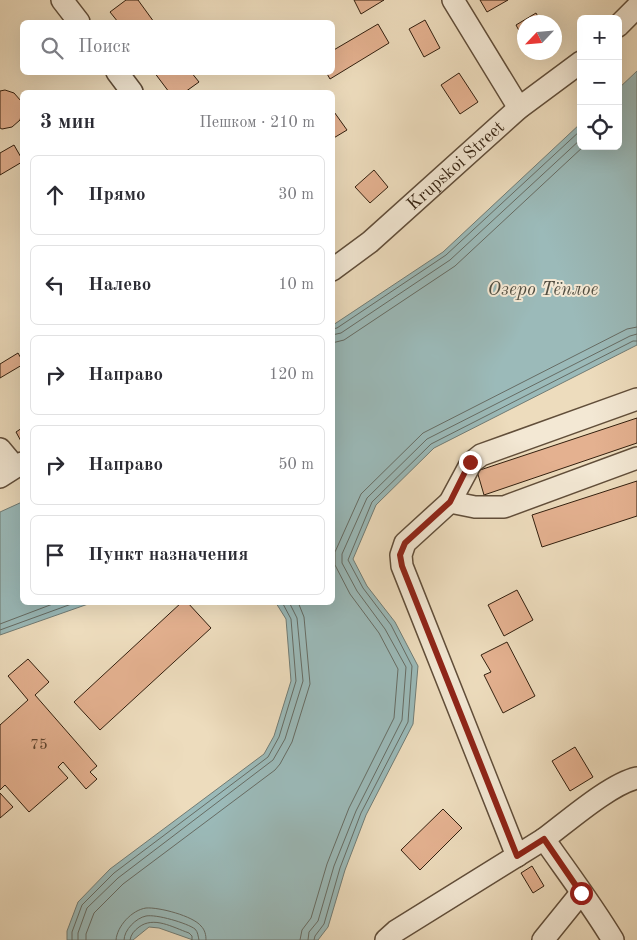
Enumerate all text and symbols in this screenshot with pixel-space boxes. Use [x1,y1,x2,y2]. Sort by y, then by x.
north arrow [517,15,562,60]
map controls [577,15,622,150]
button: + [577,15,622,60]
search box [20,20,335,75]
icon: search [38,34,66,62]
text: Поиск [78,38,130,57]
button: − [577,60,622,105]
button: locate [577,105,622,150]
text: 3 мин [40,112,95,133]
text: Пешком · 210 m [199,115,315,131]
street label: Krupskoi Street [404,118,508,214]
icon: ahead [41,181,69,209]
text: Прямо [88,186,146,205]
text: 30 m [278,187,314,203]
icon: left [41,271,69,299]
text: Налево [88,276,151,295]
text: 10 m [278,277,314,293]
water label: Озеро Тёплое [488,281,599,300]
icon: right [41,361,69,389]
text: Направо [88,366,163,385]
text: 120 m [269,367,314,383]
icon: right [41,451,69,479]
route end [459,451,482,474]
text: Направо [88,456,163,475]
text: 50 m [278,457,314,473]
icon: arrive [41,541,69,569]
text: Пункт назначения [88,546,248,565]
house number: 75 [30,738,48,753]
route start [570,882,593,905]

